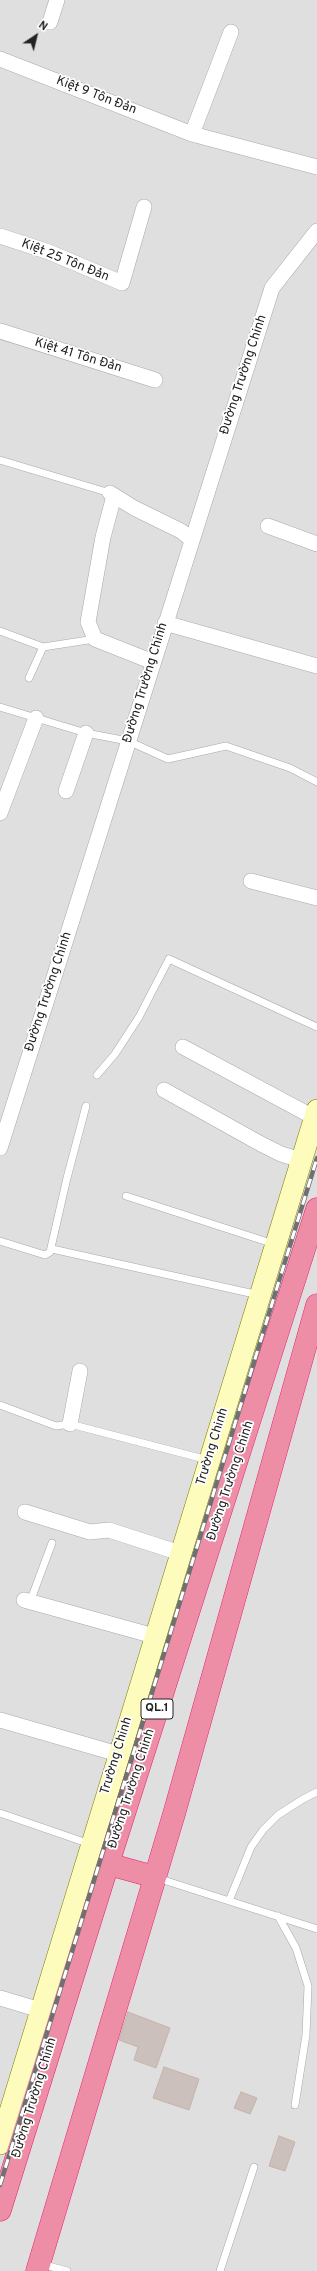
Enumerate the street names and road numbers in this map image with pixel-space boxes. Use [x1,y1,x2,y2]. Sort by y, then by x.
street label: Kiệt 9 Tôn Đản [54,73,138,119]
street label: Kiệt 25 Tôn Đản [19,236,111,286]
street label: Đường Trường Chinh [217,313,271,437]
street label: Kiệt 41 Tôn Đản [33,335,123,377]
street label: Đường Trường Chinh [120,621,172,745]
street label: Đường Trường Chinh [22,930,76,1054]
street label: Trường Chinh [194,1406,232,1488]
street label: Đường Trường Chinh [204,1419,258,1543]
road number: QL.1 [141,1699,173,1719]
street label: Trường Chinh [98,1715,136,1797]
street label: Đường Trường Chinh [105,1727,159,1851]
street label: Đường Trường Chinh [9,2036,61,2160]

